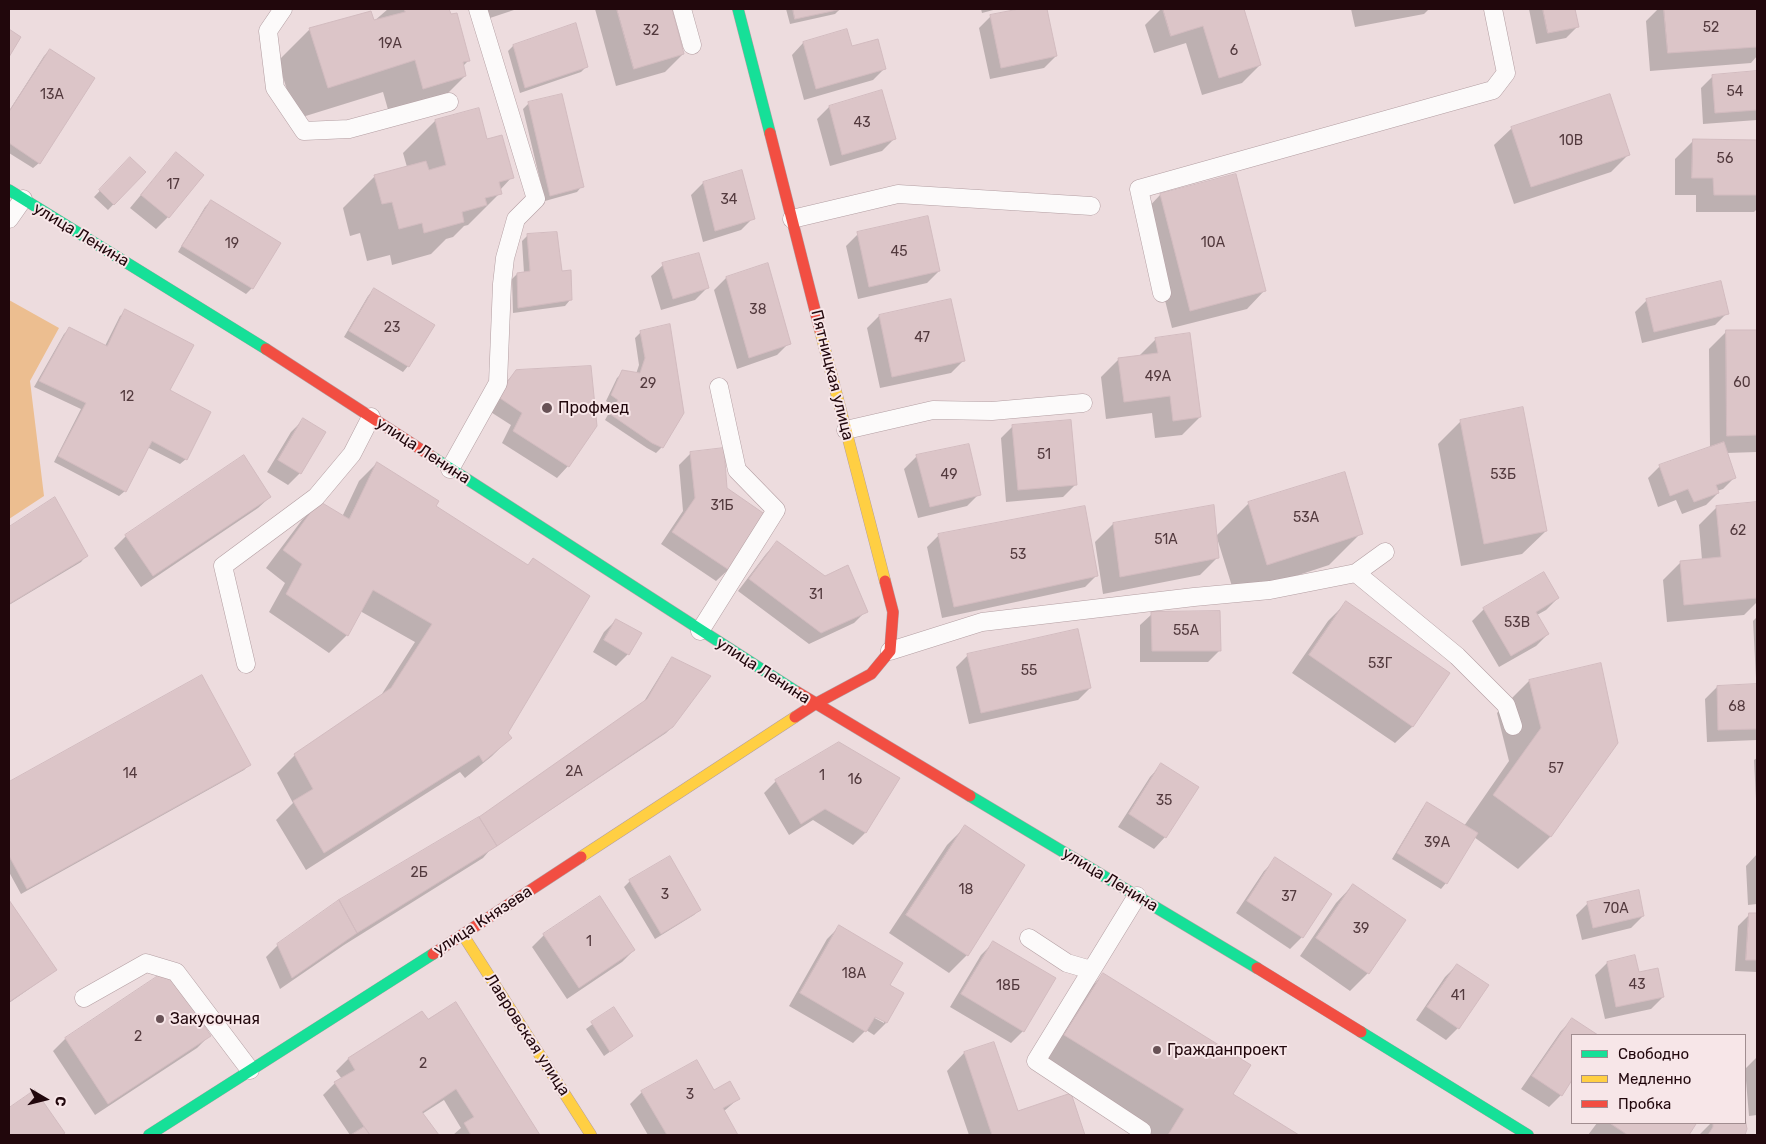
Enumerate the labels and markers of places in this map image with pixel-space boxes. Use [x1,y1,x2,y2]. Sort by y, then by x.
place label: Профмед [558,398,629,418]
marker: Профмед [540,401,554,415]
place label: Закусочная [170,1009,260,1029]
marker: Закусочная [154,1013,166,1025]
place label: Гражданпроект [1167,1040,1287,1060]
marker: Гражданпроект [1151,1044,1163,1056]

